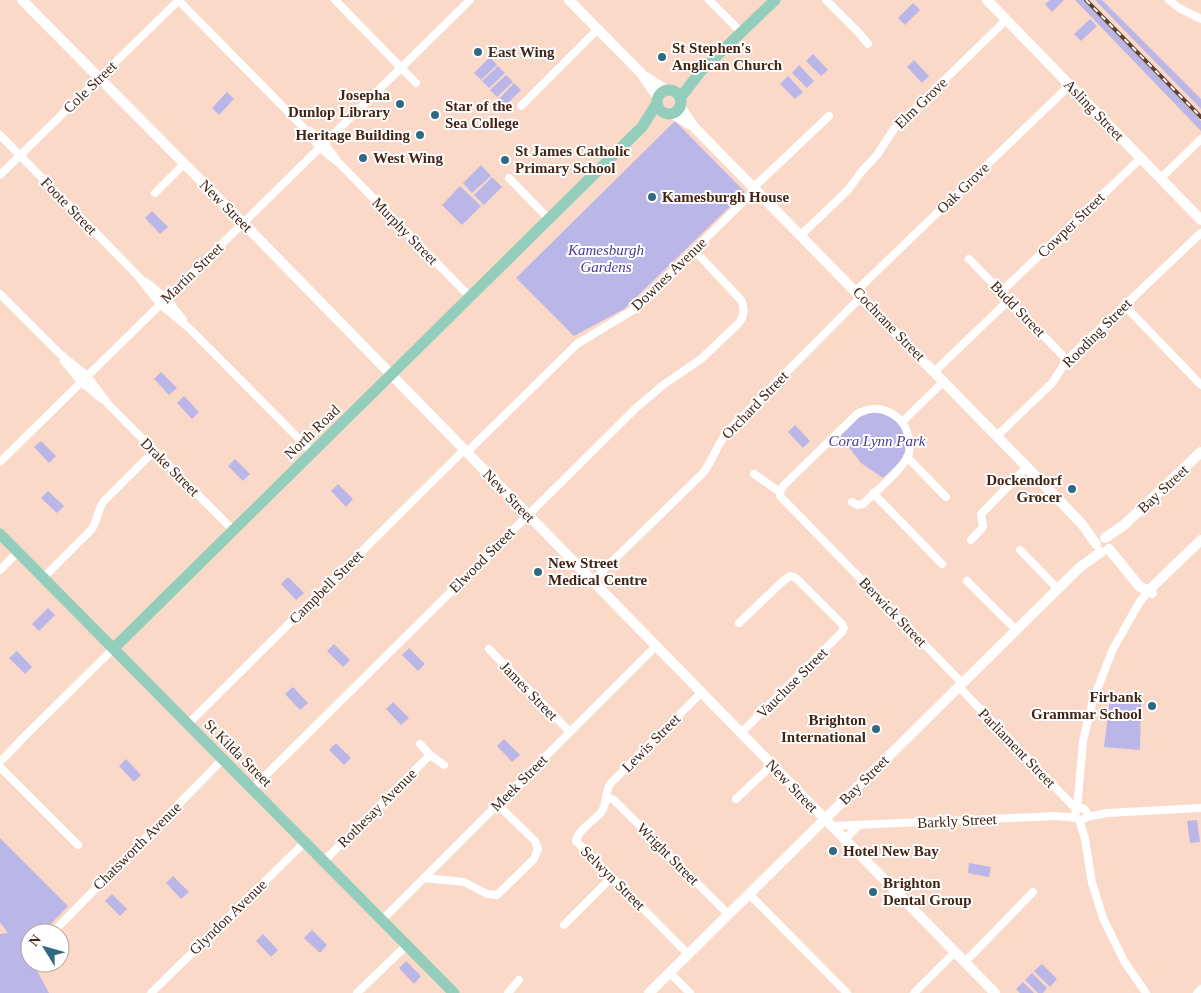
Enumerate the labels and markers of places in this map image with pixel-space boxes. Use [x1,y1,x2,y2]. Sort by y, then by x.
place label: St Stephen's Anglican Church [672,40,783,73]
place label: East Wing [488,44,555,60]
marker: East Wing [472,46,484,58]
marker: St Stephen's Anglican Church [656,51,668,63]
place label: Josepha Dunlop Library [288,87,390,120]
marker: Josepha Dunlop Library [394,98,406,110]
place label: Star of the Sea College [445,98,519,131]
marker: Star of the Sea College [429,109,441,121]
place label: Heritage Building [295,127,410,143]
marker: Heritage Building [414,129,426,141]
place label: St James Catholic Primary School [515,143,630,176]
place label: West Wing [373,150,443,166]
marker: West Wing [357,152,369,164]
marker: St James Catholic Primary School [499,154,511,166]
place label: Kamesburgh House [662,189,789,205]
marker: Kamesburgh House [646,191,658,203]
place label: Dockendorf Grocer [986,472,1063,505]
marker: Dockendorf Grocer [1066,483,1078,495]
place label: New Street Medical Centre [548,555,648,588]
marker: New Street Medical Centre [532,566,544,578]
place label: Firbank Grammar School [1031,689,1143,722]
marker: Firbank Grammar School [1146,700,1158,712]
place label: Brighton International [781,712,867,745]
marker: Brighton International [870,723,882,735]
place label: Hotel New Bay [843,843,939,859]
marker: Hotel New Bay [827,845,839,857]
place label: Brighton Dental Group [883,875,971,908]
marker: Brighton Dental Group [867,886,879,898]

